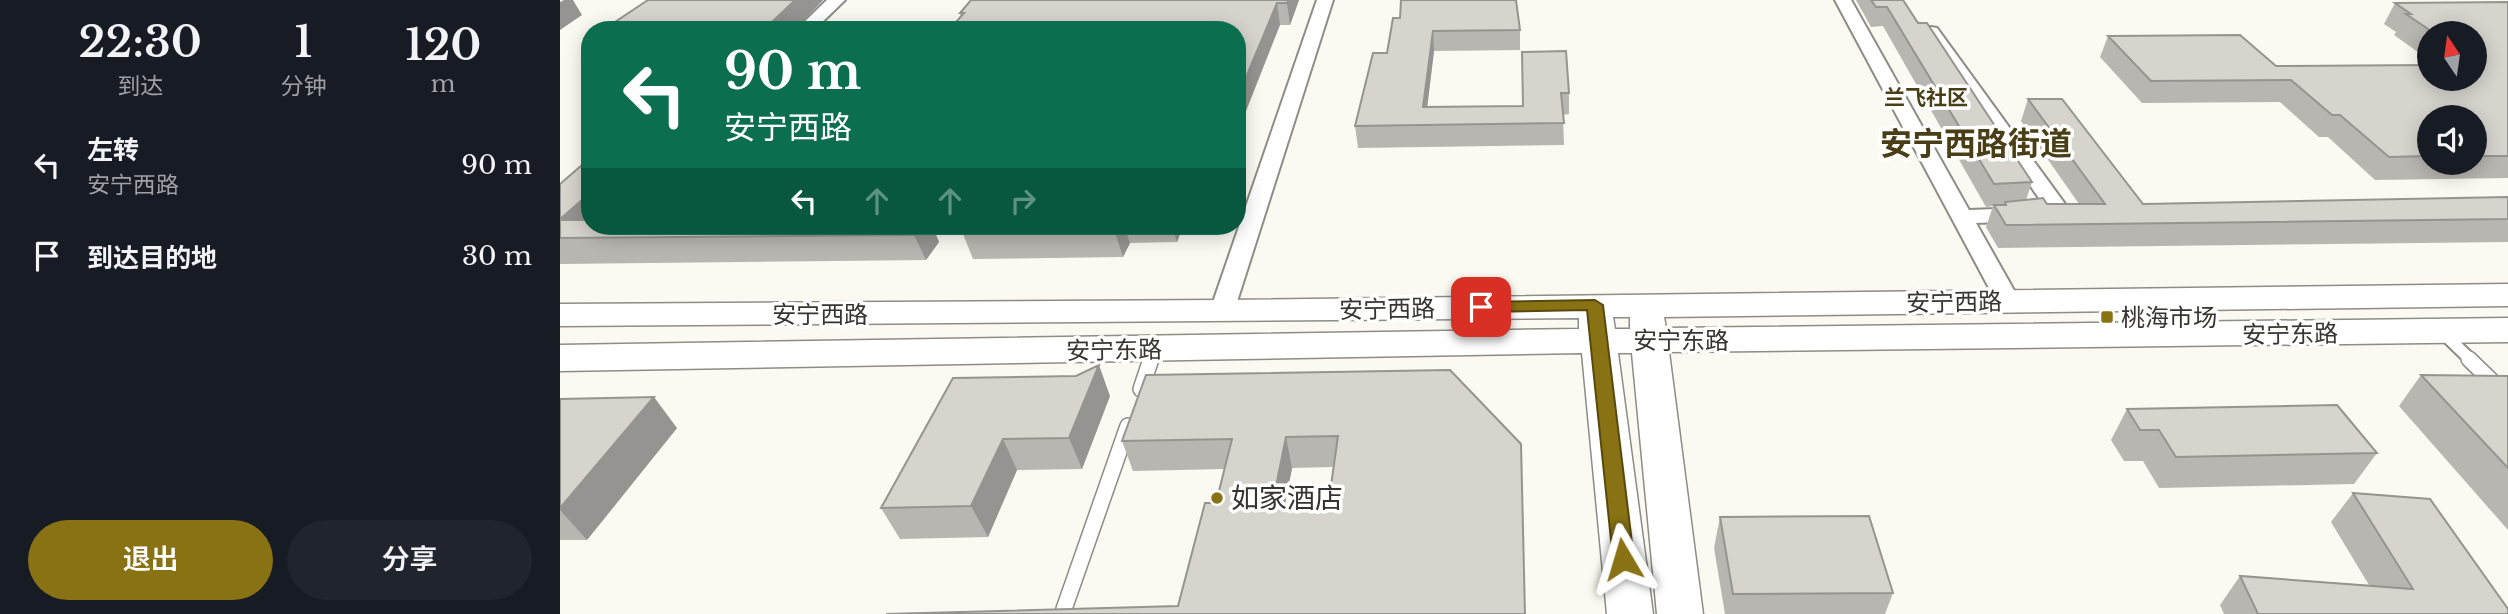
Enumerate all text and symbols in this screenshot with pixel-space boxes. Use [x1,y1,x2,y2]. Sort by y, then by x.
text: 22:30 [79,16,202,68]
text: 1 [294,16,313,68]
text: 120 [405,19,481,71]
north arrow [2417,21,2487,91]
map controls [2417,21,2487,175]
text: 90 m [724,41,861,102]
icon: left [609,49,700,140]
text: m [431,70,456,98]
text: 到达 [117,72,163,100]
text: 分钟 [280,72,326,100]
district label: 兰飞社区 [1884,85,1968,111]
button: sound [2417,105,2487,175]
text: 安宁西路 [724,108,852,148]
district label: 安宁西路街道 [1880,124,2072,164]
text: 左转 [87,134,139,166]
icon: left [28,146,66,184]
text: 90 m [461,149,532,181]
text: 安宁西路 [87,171,179,199]
icon: left [785,182,823,220]
icon: ahead [858,182,896,220]
icon: ahead [931,182,969,220]
icon: right [1004,182,1042,220]
icon: arrive [28,237,66,275]
text: 30 m [462,240,532,272]
text: 到达目的地 [87,242,217,274]
pin [1451,277,1511,337]
street label: 安宁西路 [1906,287,2002,317]
icon: arrive [1462,288,1500,326]
street label: 安宁西路 [1339,294,1435,324]
street label: 安宁西路 [772,300,868,329]
place label: 桃海市场 [2121,303,2217,332]
marker: 桃海市场 [2099,309,2115,325]
street label: 安宁东路 [2242,319,2338,349]
street label: 安宁东路 [1633,326,1729,355]
street label: 安宁东路 [1066,335,1162,365]
place label: 如家酒店 [1231,481,1343,516]
marker: 如家酒店 [1209,490,1225,506]
button: 退出 [28,520,273,600]
button: 分享 [287,520,532,600]
position arrow [1586,522,1660,596]

